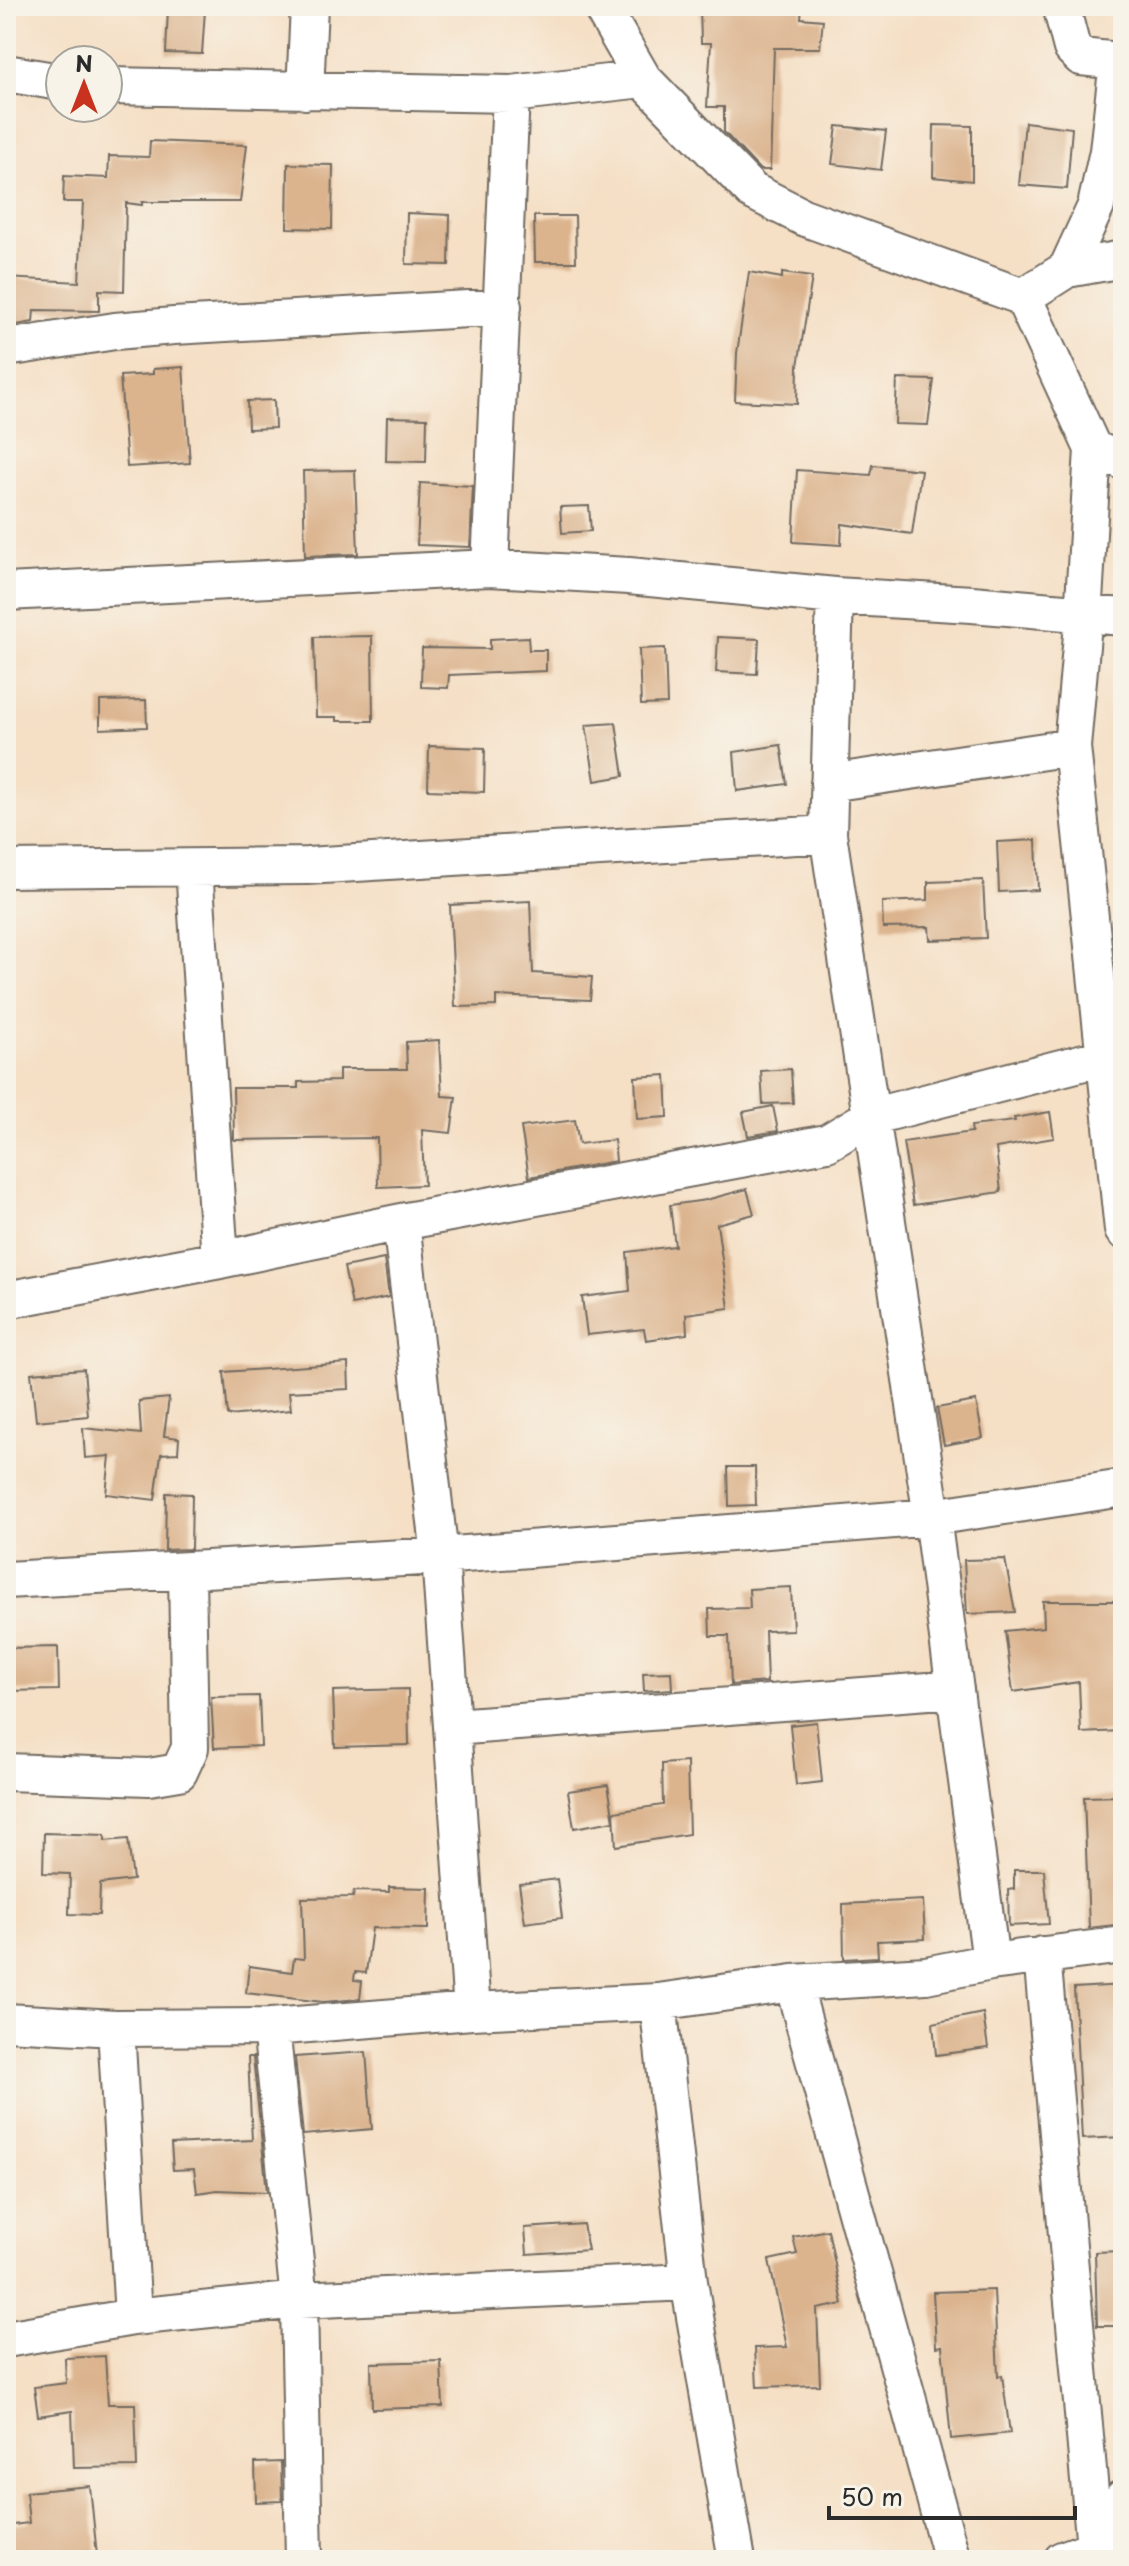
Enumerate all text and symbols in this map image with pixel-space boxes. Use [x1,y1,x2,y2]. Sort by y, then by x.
north arrow [44,44,124,124]
text: N [75,46,93,79]
scale bar [829,2470,1075,2520]
text: 50 m [841,2478,903,2514]

